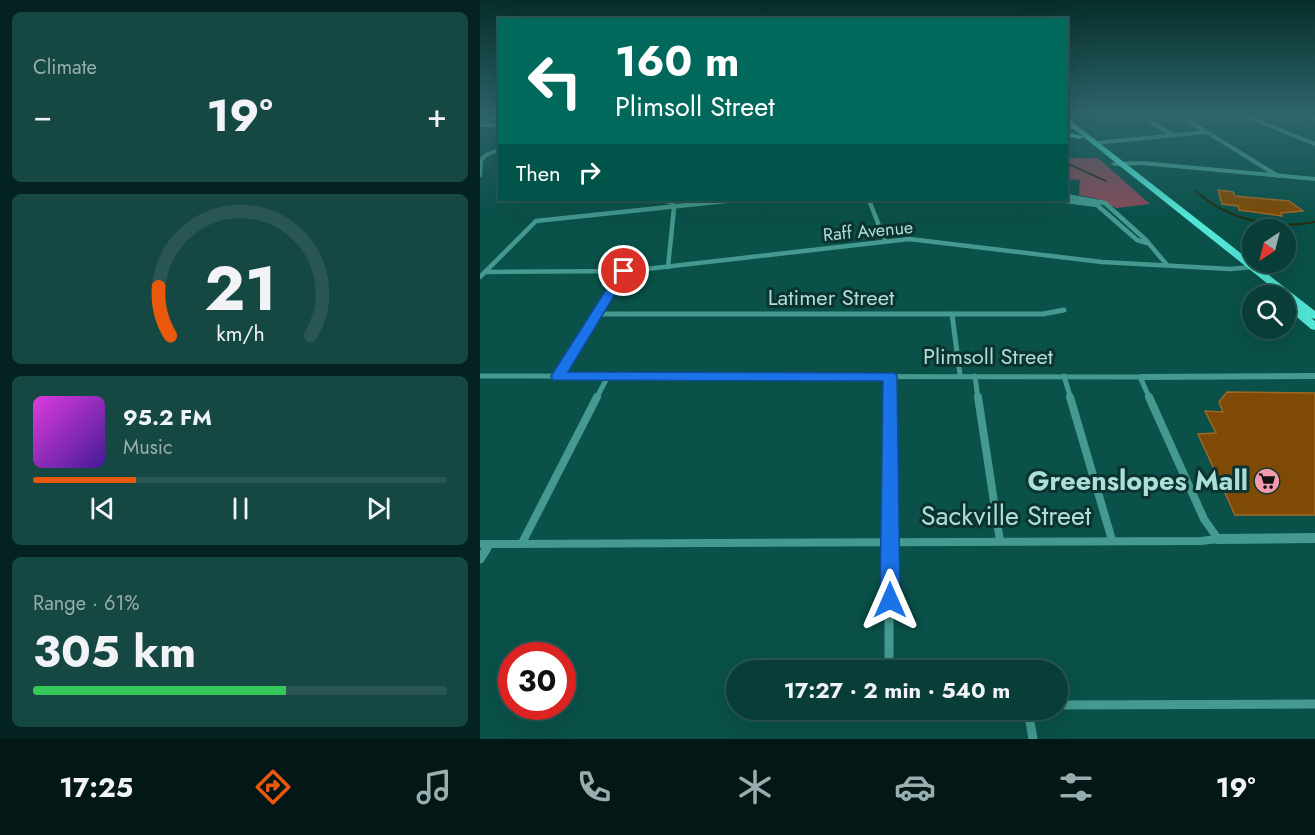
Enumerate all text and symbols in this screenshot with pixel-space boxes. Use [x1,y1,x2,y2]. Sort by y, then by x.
text: 160 m [615,31,739,92]
icon: left [516,42,594,120]
text: Climate [33,53,97,82]
text: 19° [206,83,273,148]
text: Plimsoll Street [615,87,775,126]
text: − [33,92,52,139]
text: + [427,92,447,139]
icon: right [573,156,606,189]
text: Then [516,157,561,189]
street label: Raff Avenue [822,214,914,248]
north arrow [1242,219,1296,273]
map controls [1242,219,1296,339]
text: 21 [204,243,276,333]
pin [598,245,649,296]
icon: arrive [607,254,640,287]
street label: Latimer Street [768,281,895,313]
button: search [1242,285,1296,339]
text: km/h [216,318,264,349]
street label: Plimsoll Street [923,340,1054,372]
text: 95.2 FM [123,401,212,433]
text: Music [123,433,173,462]
place label: Greenslopes Mall [1028,461,1248,500]
supermarket icon: Greenslopes Mall [1252,466,1282,496]
icon: previous [86,492,119,525]
icon: pause [224,492,257,525]
icon: next [362,492,395,525]
street label: Sackville Street [921,496,1092,535]
position arrow [858,568,922,632]
text: Range · 61% [33,589,140,618]
text: 305 km [33,619,196,684]
speed limit sign: 30 [498,642,576,720]
text: 17:27 · 2 min · 540 m [784,674,1010,706]
icon: directions [252,766,294,808]
icon: music [413,766,455,808]
icon: phone [573,766,615,808]
icon: climate [734,766,776,808]
icon: car [894,766,936,808]
icon: filters [1055,766,1097,808]
text: 17:25 [59,768,133,807]
text: 19° [1216,768,1256,807]

